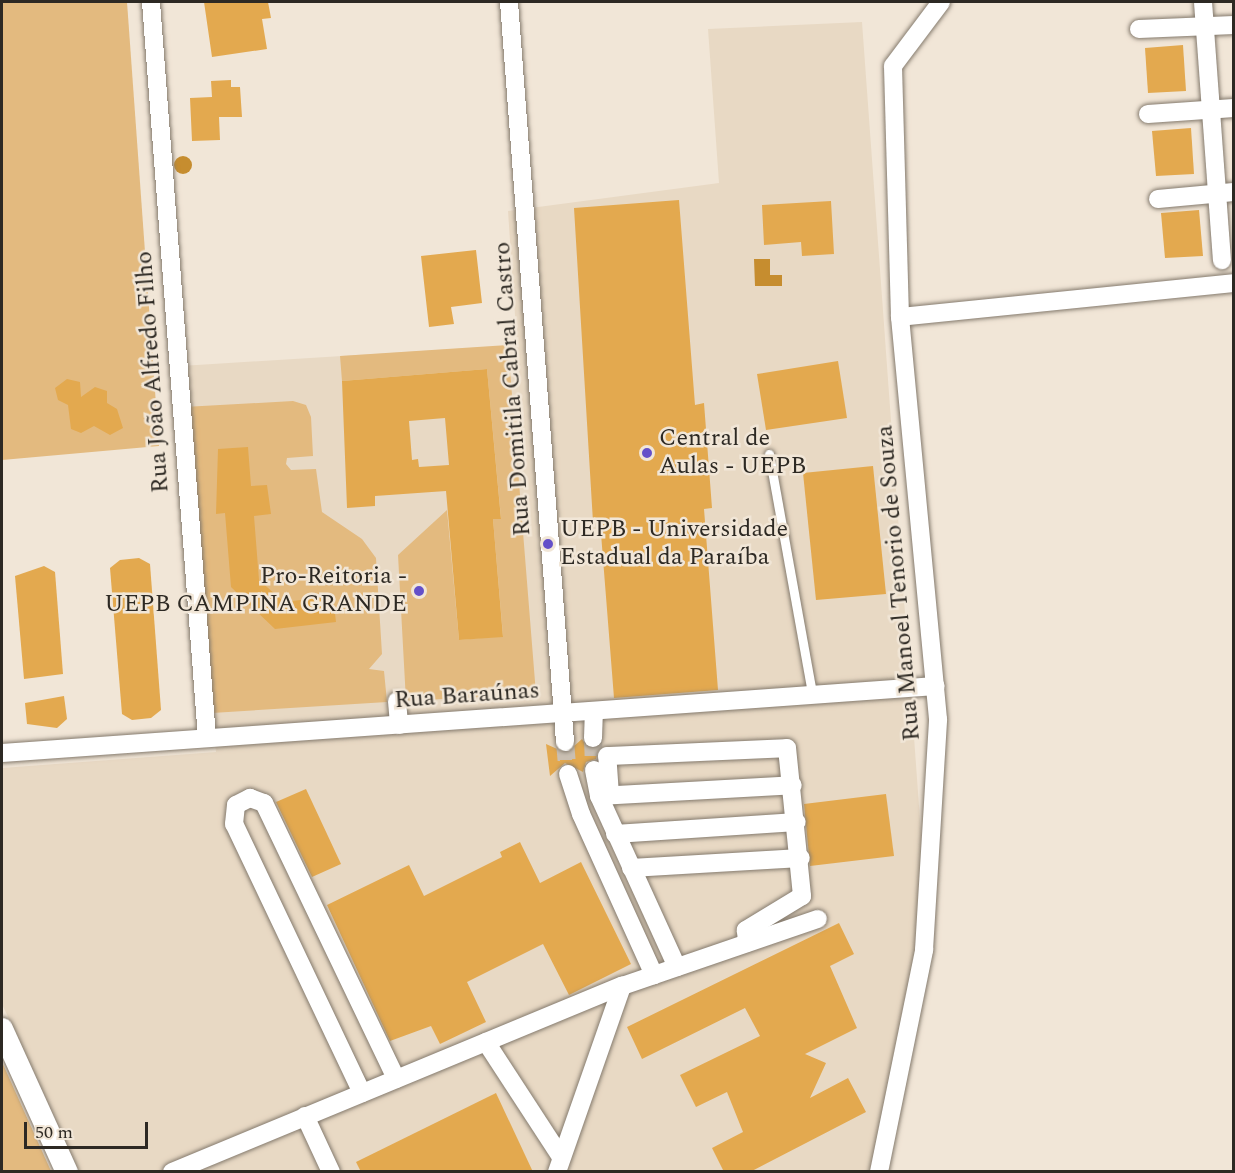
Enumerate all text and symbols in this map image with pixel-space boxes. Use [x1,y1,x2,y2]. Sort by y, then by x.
street label: Rua Domitila Cabral Castro [488,241,538,537]
street label: Rua João Alfredo Filho [130,250,176,494]
street label: Rua Manoel Tenorio de Souza [871,424,927,742]
place label: Central de Aulas - UEPB [659,425,806,481]
marker: Central de Aulas - UEPB [640,446,654,460]
place label: UEPB - Universidade Estadual da Paraíba [560,516,788,572]
marker: UEPB - Universidade Estadual da Paraíba [541,537,555,551]
place label: Pro-Reitoria - UEPB CAMPINA GRANDE [104,563,407,619]
marker: Pro-Reitoria - UEPB CAMPINA GRANDE [412,584,426,598]
street label: Rua Baraúnas [393,677,541,715]
scale bar [27,1110,152,1148]
text: 50 m [35,1119,73,1146]

